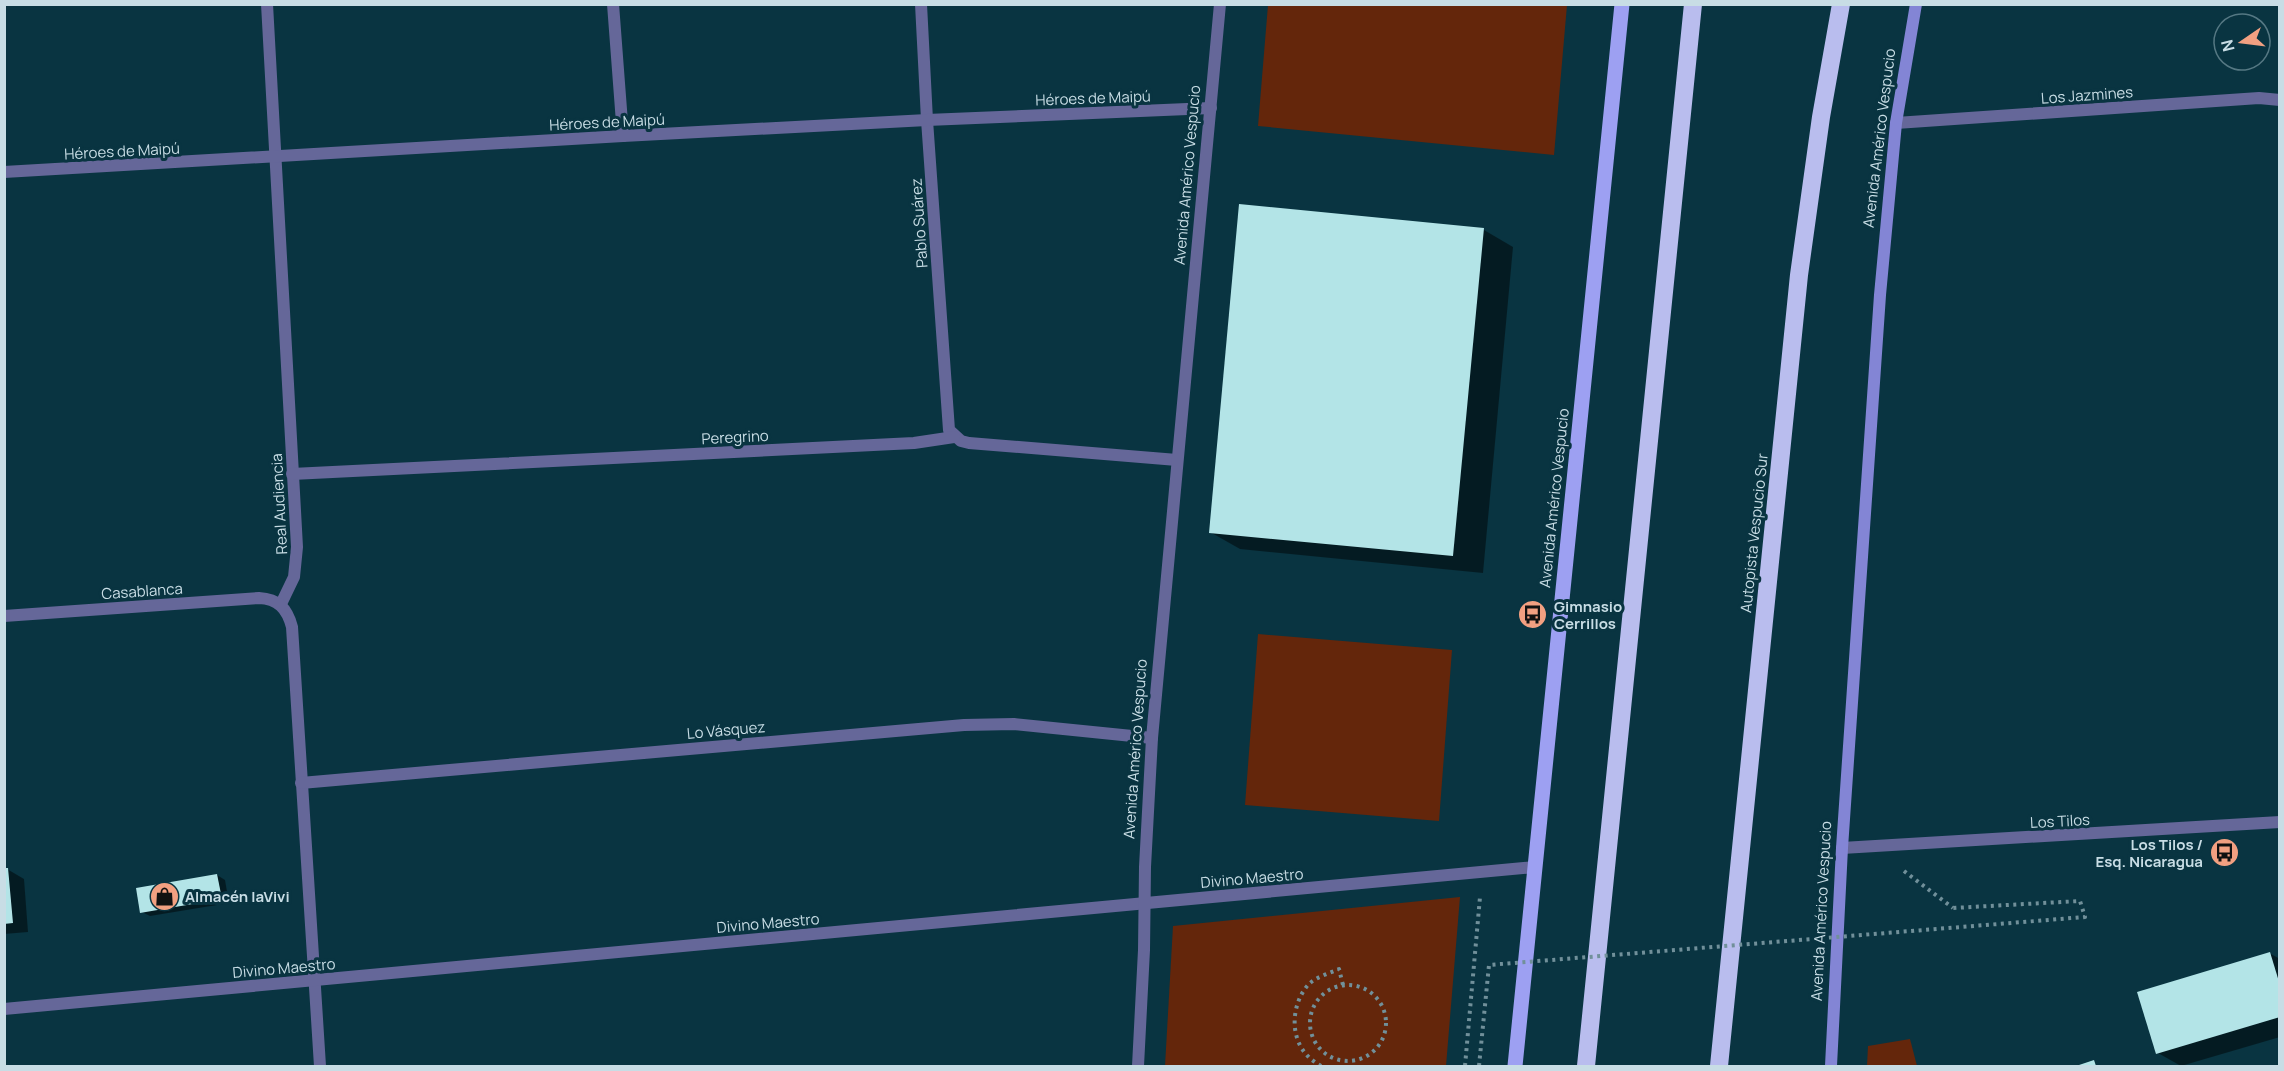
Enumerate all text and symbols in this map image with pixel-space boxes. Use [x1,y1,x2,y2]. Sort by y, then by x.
north arrow [2212,12,2272,72]
text: N [2215,37,2240,54]
street label: Avenida Américo Vespucio [1858,47,1900,229]
street label: Los Jazmines [2040,81,2134,109]
street label: Avenida Américo Vespucio [1169,84,1205,266]
street label: Héroes de Maipú [1035,85,1151,111]
street label: Héroes de Maipú [549,108,665,136]
street label: Héroes de Maipú [64,137,180,165]
street label: Pablo Suárez [905,177,933,269]
street label: Avenida Américo Vespucio [1534,407,1574,589]
street label: Peregrino [701,425,769,449]
street label: Autopista Vespucio Sur [1735,452,1773,614]
street label: Real Audiencia [266,453,292,555]
street label: Casablanca [101,578,183,604]
place label: Gimnasio Cerrillos [1554,596,1622,634]
bus stop icon: Gimnasio Cerrillos [1517,599,1549,631]
street label: Avenida Américo Vespucio [1118,658,1152,840]
street label: Lo Vásquez [686,716,766,744]
street label: Los Tilos [2030,809,2091,833]
street label: Avenida Américo Vespucio [1806,820,1836,1002]
place label: Los Tilos / Esq. Nicaragua [2095,834,2203,872]
bus stop icon: Los Tilos / Esq. Nicaragua [2208,837,2240,869]
street label: Divino Maestro [1200,863,1304,893]
shop icon: Almacén laVivi [148,880,180,912]
place label: Almacén laVivi [185,886,290,907]
street label: Divino Maestro [716,908,820,938]
street label: Divino Maestro [232,953,336,983]

